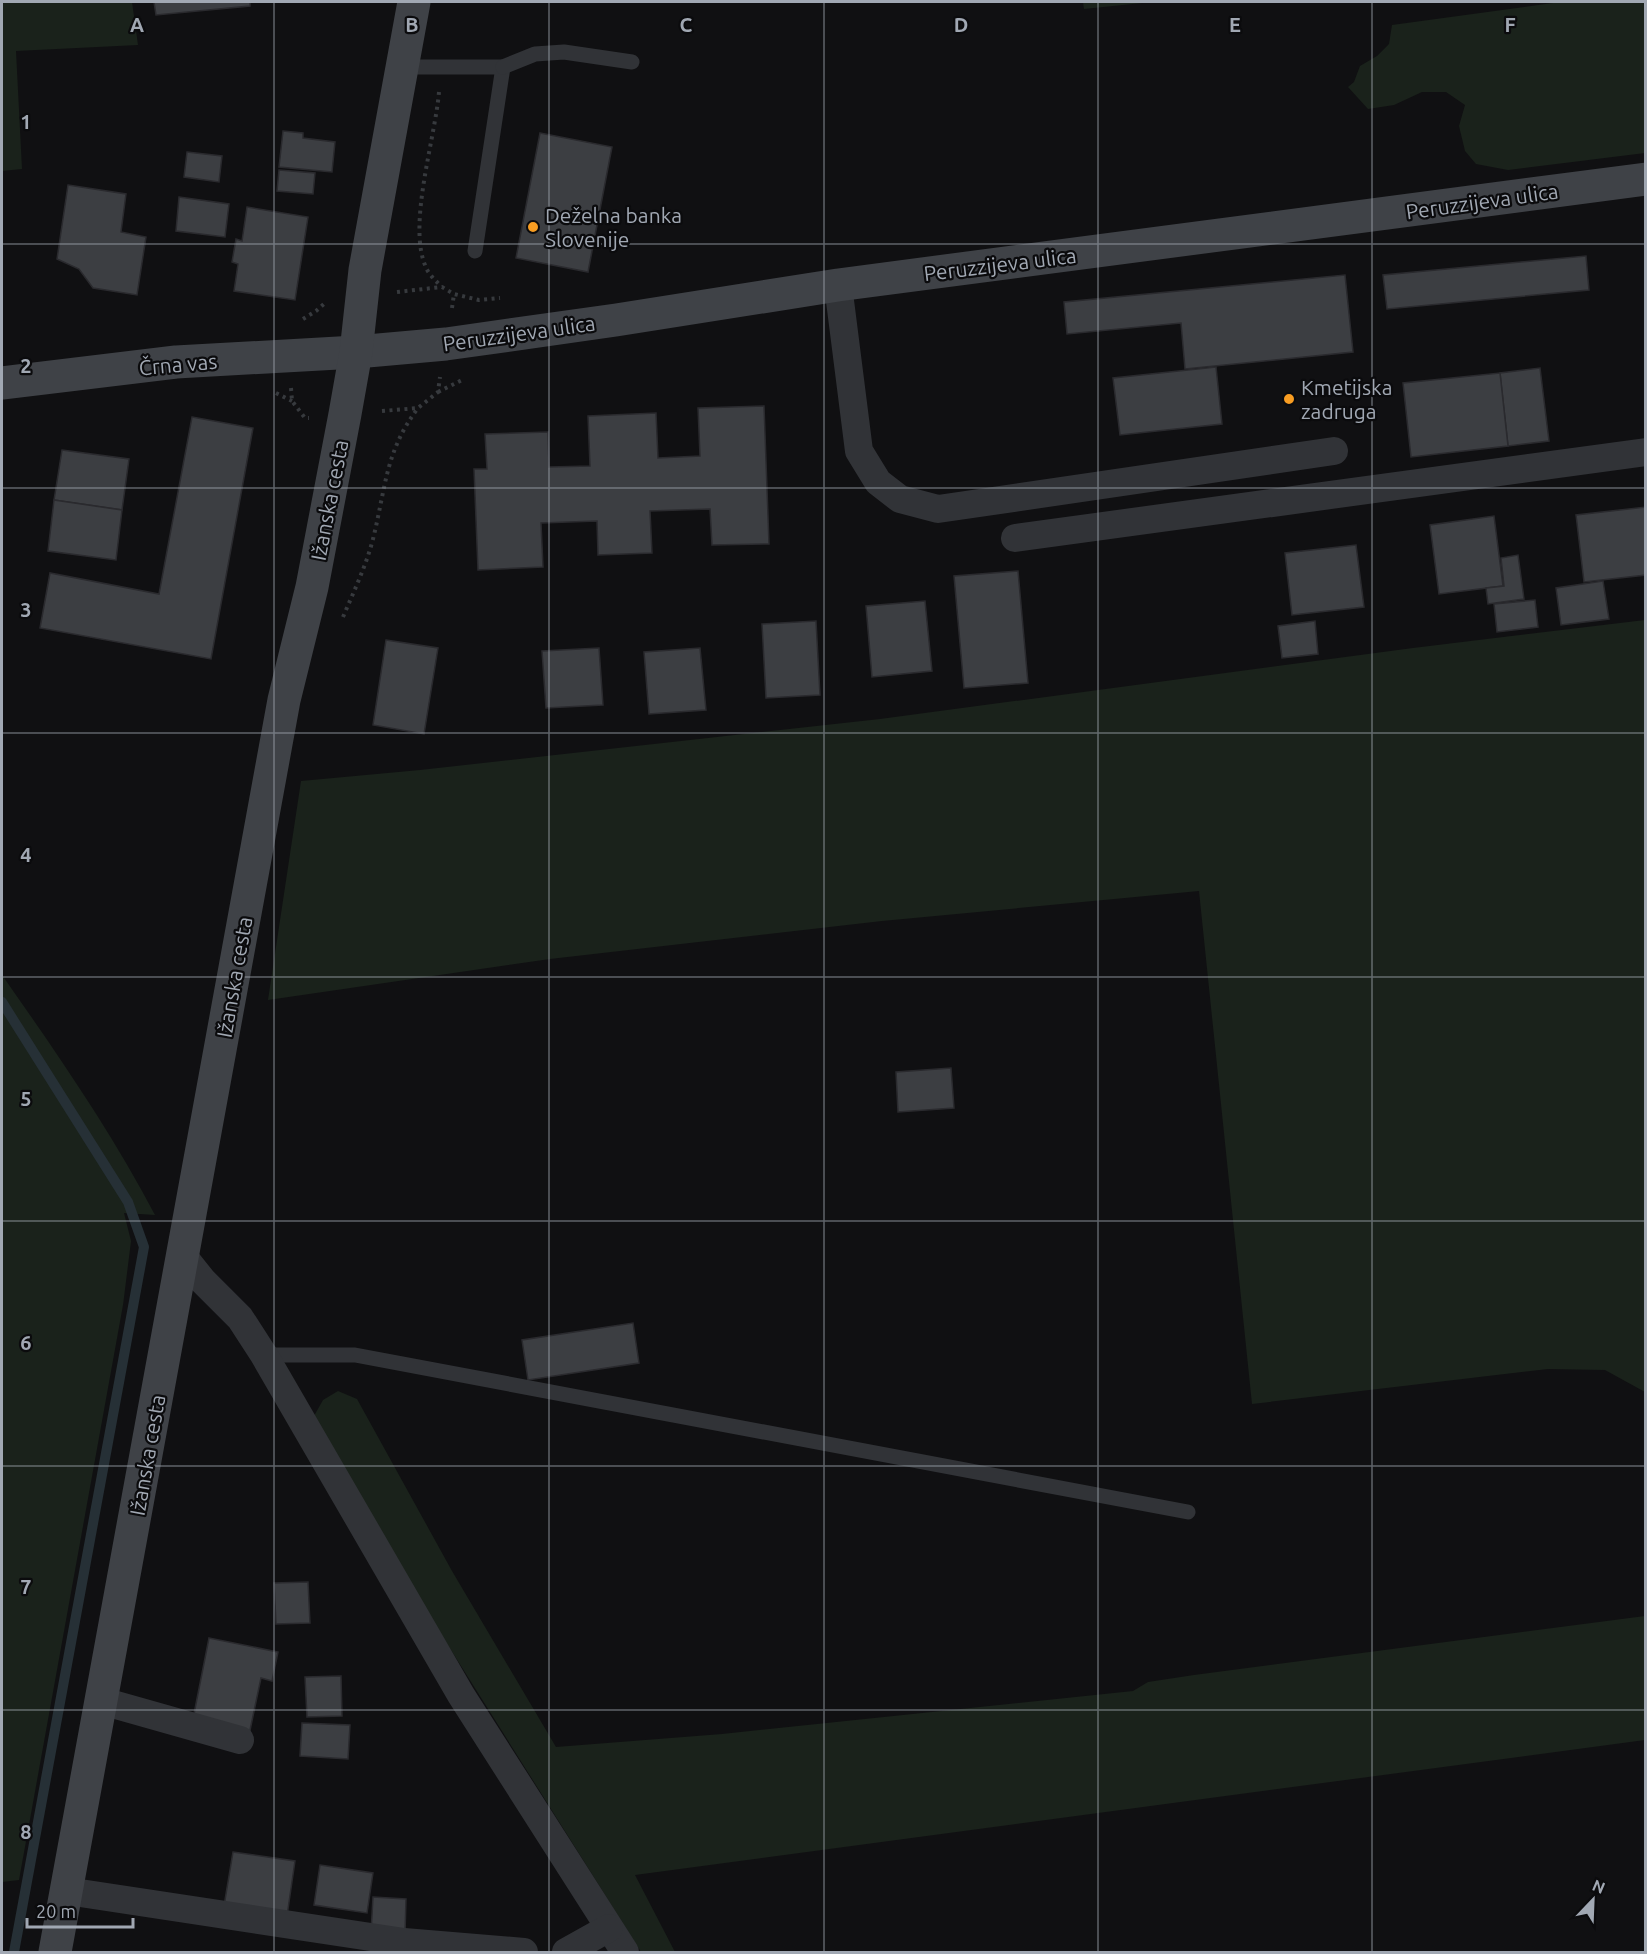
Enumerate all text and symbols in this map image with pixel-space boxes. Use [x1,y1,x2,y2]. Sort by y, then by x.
text: A [130,13,144,36]
text: B [405,13,419,36]
text: C [680,13,693,36]
text: D [954,13,968,36]
text: E [1229,13,1241,36]
text: F [1504,13,1516,36]
text: 1 [20,110,32,133]
street label: Peruzzijeva ulica [1404,178,1560,224]
place label: Deželna banka Slovenije [545,203,682,251]
marker: Deželna banka Slovenije [526,220,540,234]
street label: Peruzzijeva ulica [922,243,1078,285]
street label: Peruzzijeva ulica [441,310,597,356]
street label: Črna vas [138,349,218,379]
text: 2 [20,354,32,377]
place label: Kmetijska zadruga [1301,375,1392,423]
marker: Kmetijska zadruga [1282,392,1296,406]
street label: Ižanska cesta [306,438,352,562]
text: 3 [20,598,32,621]
text: 4 [20,843,32,866]
street label: Ižanska cesta [212,915,256,1039]
text: 5 [20,1087,32,1110]
text: 6 [20,1331,32,1354]
street label: Ižanska cesta [125,1393,169,1517]
text: 7 [20,1575,32,1598]
text: 8 [20,1820,32,1843]
north arrow [1563,1870,1623,1930]
text: N [1590,1876,1608,1897]
scale bar [27,1891,134,1929]
text: 20 m [36,1901,76,1921]

